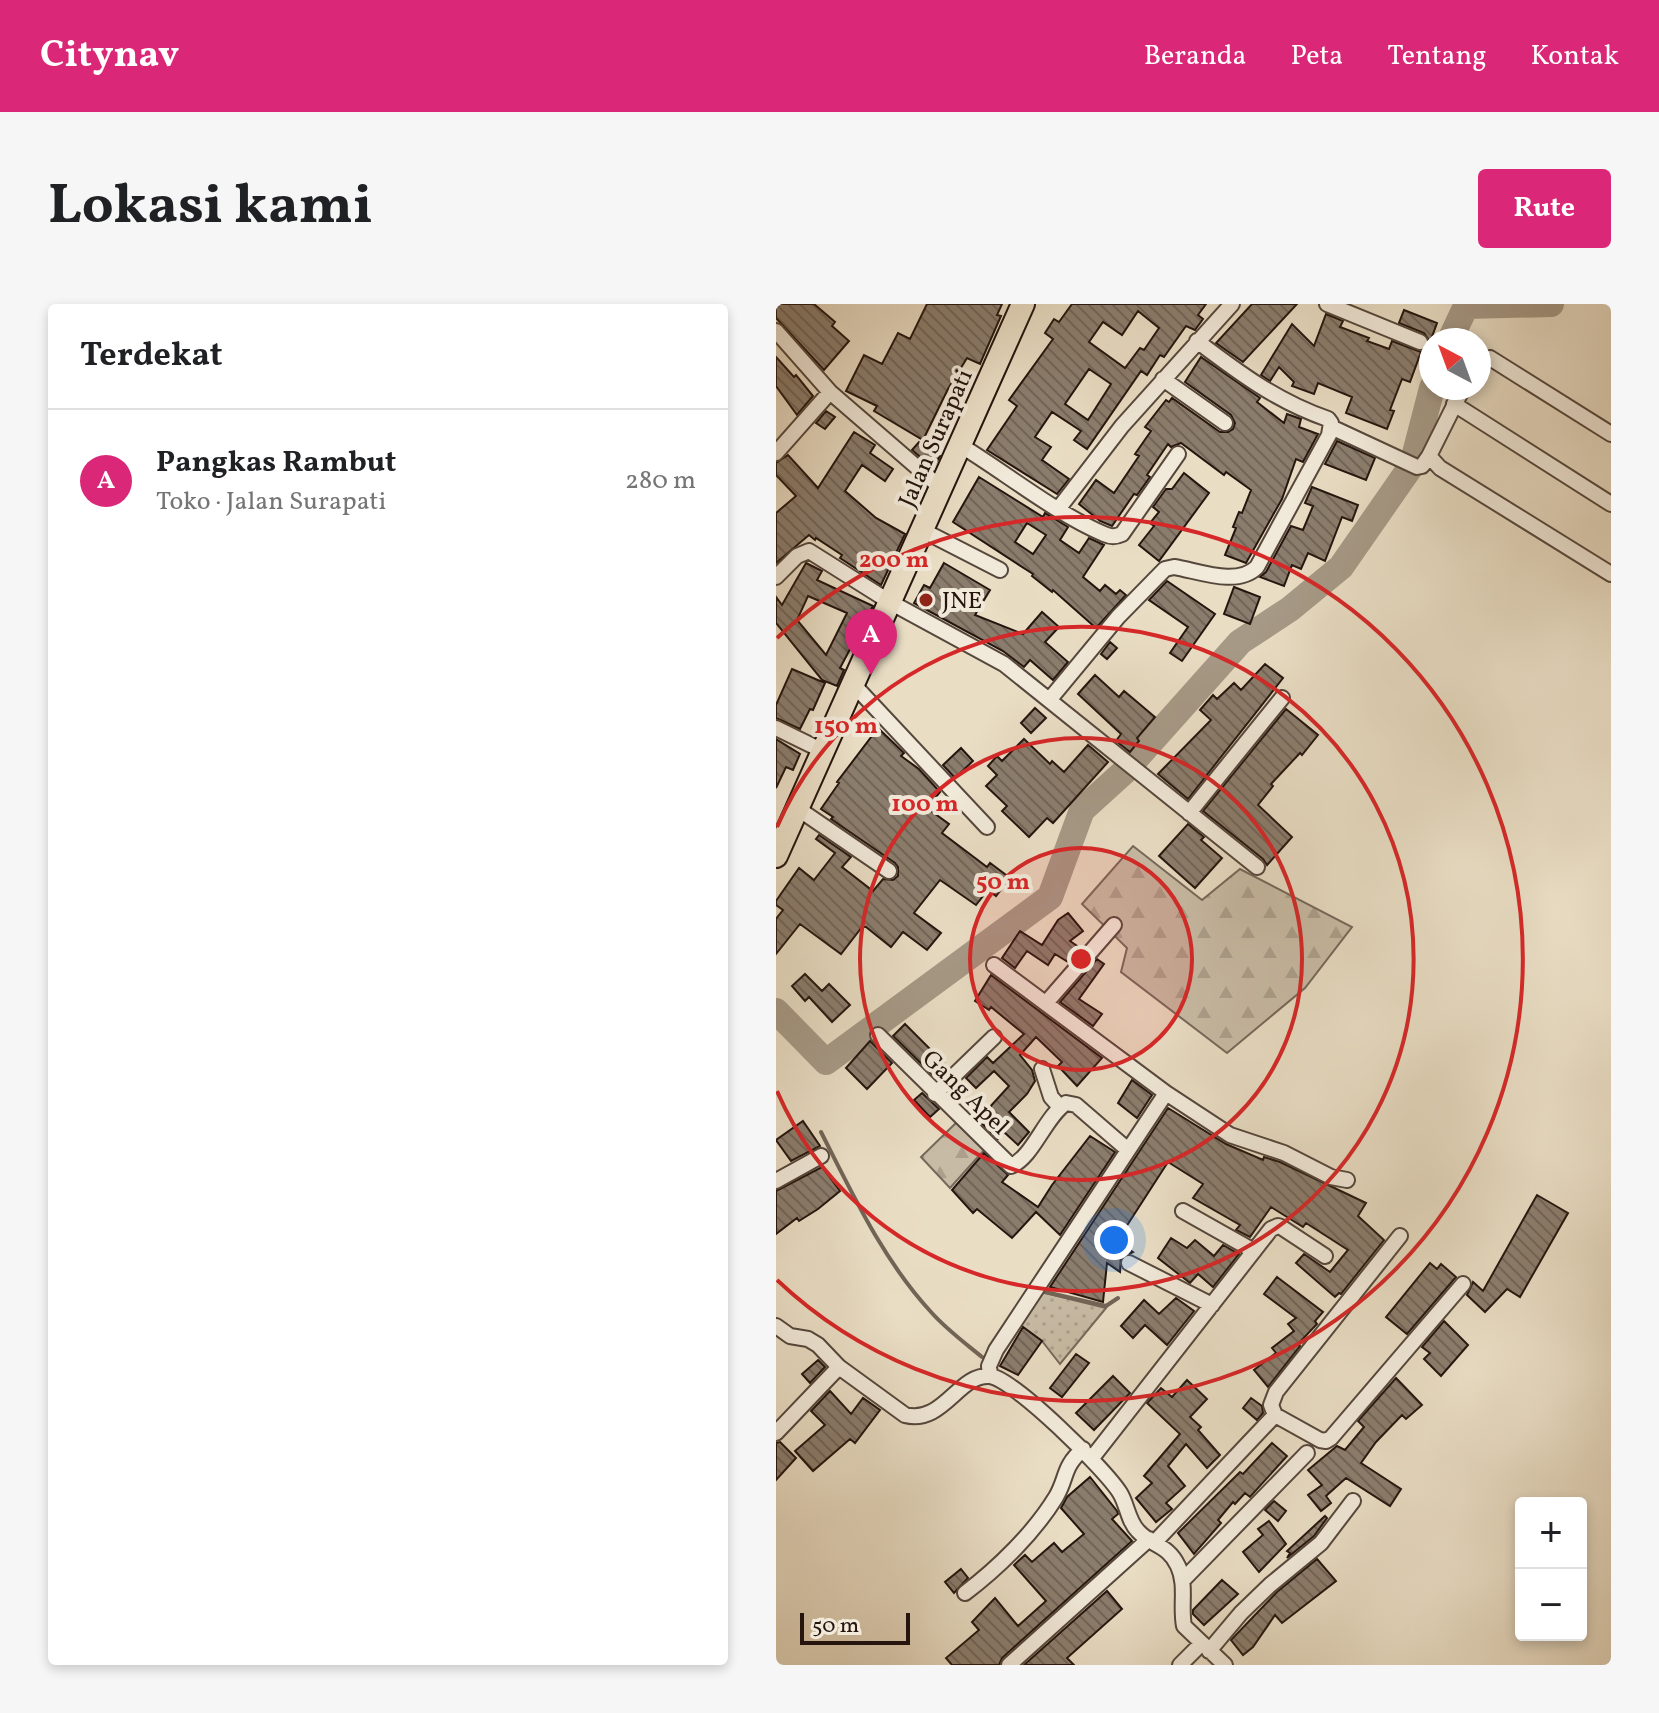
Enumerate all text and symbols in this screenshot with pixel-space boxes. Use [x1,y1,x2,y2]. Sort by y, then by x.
text: Citynav [40,30,179,83]
text: Beranda [1144,37,1247,76]
text: Peta [1291,37,1343,76]
text: Tentang [1387,37,1486,76]
text: Kontak [1530,37,1619,76]
text: Lokasi kami [48,169,373,247]
button: Rute [1478,169,1611,248]
north arrow [1419,328,1491,400]
text: Terdekat [80,333,223,380]
street label: Jalan Surapati [891,364,982,513]
text: Pangkas Rambut [156,442,396,484]
text: A [97,463,115,499]
text: 280 m [625,463,696,499]
text: Toko · Jalan Surapati [156,484,386,520]
text: 200 m [859,544,929,578]
place label: JNE [942,585,982,619]
marker: JNE [917,591,935,609]
pin: A [845,609,897,675]
text: 150 m [814,710,878,744]
text: 100 m [891,788,959,822]
text: 50 m [976,866,1030,900]
centre of rings [1067,945,1095,973]
street label: Gang Apel [914,1043,1016,1144]
your location [1094,1220,1134,1260]
map controls [1515,1497,1587,1641]
button: + [1515,1497,1587,1569]
button: − [1515,1569,1587,1641]
scale bar [800,1609,910,1645]
text: 50 m [812,1611,859,1642]

